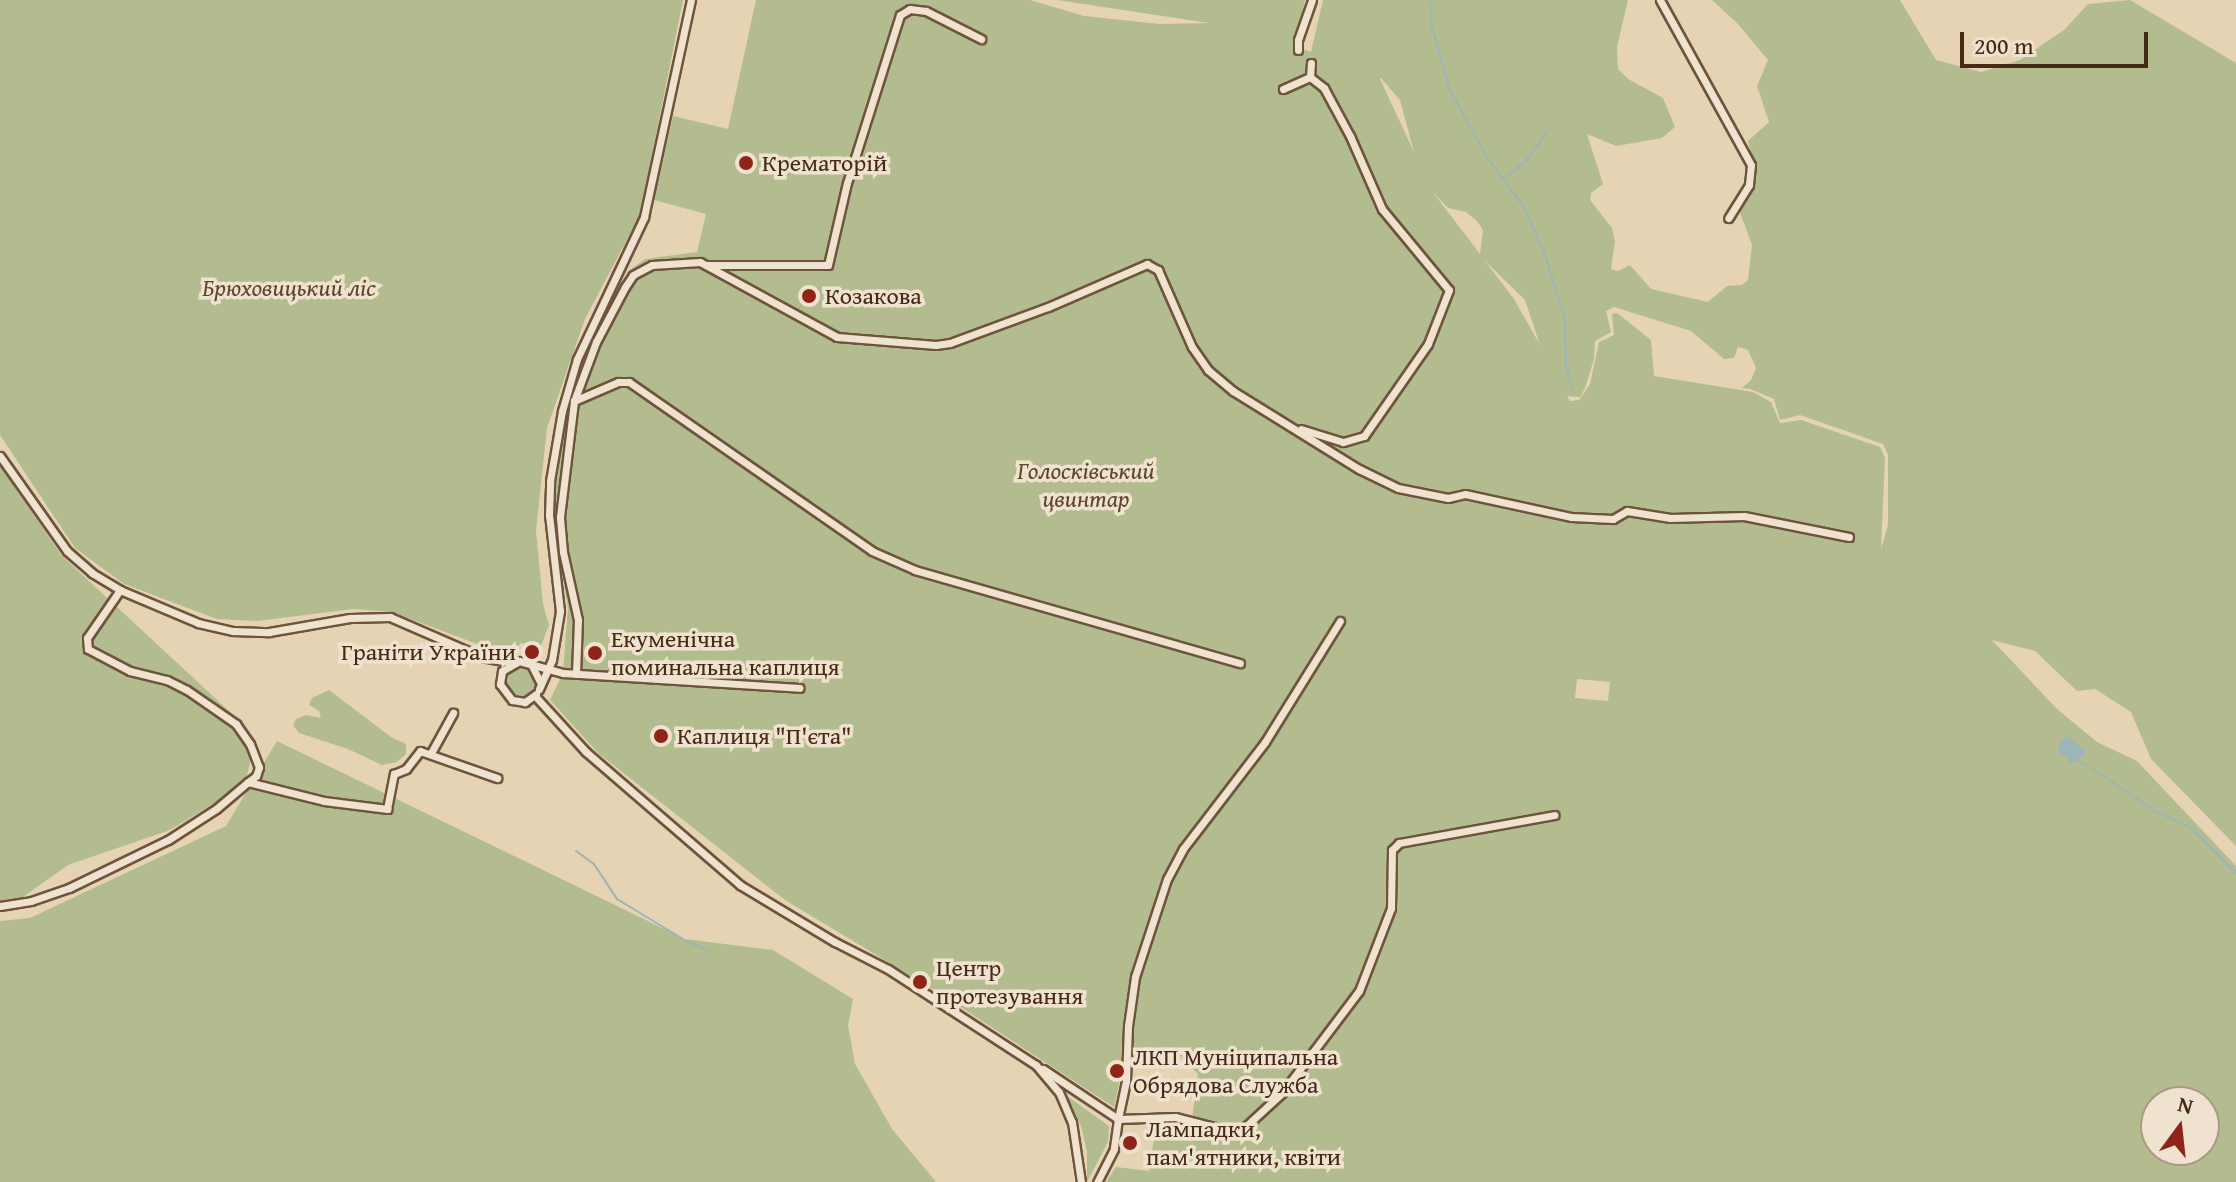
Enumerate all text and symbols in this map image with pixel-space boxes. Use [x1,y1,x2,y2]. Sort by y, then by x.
scale bar [1964,16,2152,66]
text: 200 m [1974,28,2034,63]
place label: Крематорій [762,149,887,177]
marker: Крематорій [737,154,755,172]
park label: Брюховицький ліс [202,274,376,302]
place label: Козакова [825,282,922,310]
marker: Козакова [800,287,818,305]
park label: Голосківський цвинтар [1017,457,1155,513]
place label: Екуменічна поминальна каплиця [611,625,840,681]
place label: Граніти України [341,638,516,666]
marker: Граніти України [523,643,541,661]
marker: Екуменічна поминальна каплиця [586,644,604,662]
place label: Каплиця "П'єта" [677,722,852,750]
marker: Каплиця "П'єта" [652,727,670,745]
place label: Центр протезування [936,954,1083,1010]
marker: Центр протезування [911,973,929,991]
place label: ЛКП Муніципальна Обрядова Служба [1133,1043,1338,1099]
marker: ЛКП Муніципальна Обрядова Служба [1108,1062,1126,1080]
north arrow [2140,1086,2220,1166]
text: N [2174,1087,2197,1122]
place label: Лампадки, пам'ятники, квіти [1146,1115,1341,1171]
marker: Лампадки, пам'ятники, квіти [1121,1134,1139,1152]

